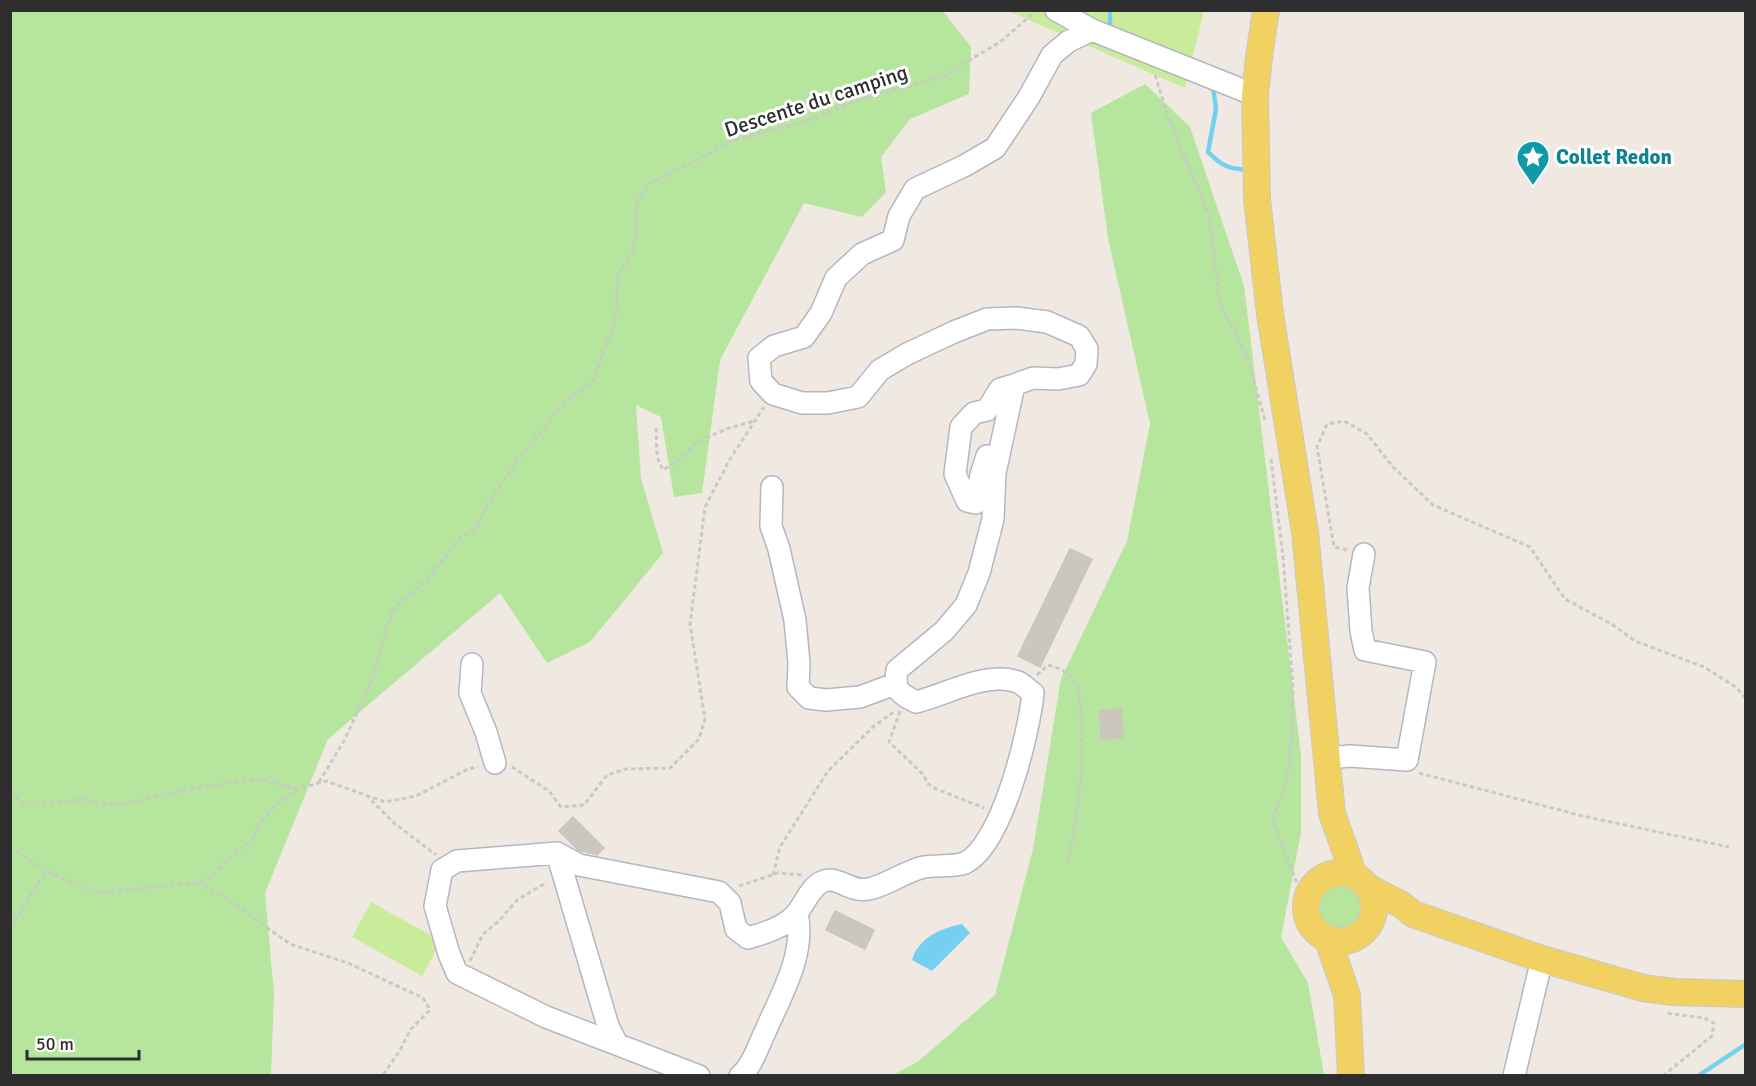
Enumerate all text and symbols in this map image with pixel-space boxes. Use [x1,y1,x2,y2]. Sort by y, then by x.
street label: Descente du camping [721,59,911,143]
place icon: Collet Redon [1515,139,1551,186]
place label: Collet Redon [1556,144,1672,170]
scale bar [27,1023,140,1061]
text: 50 m [36,1033,74,1055]

